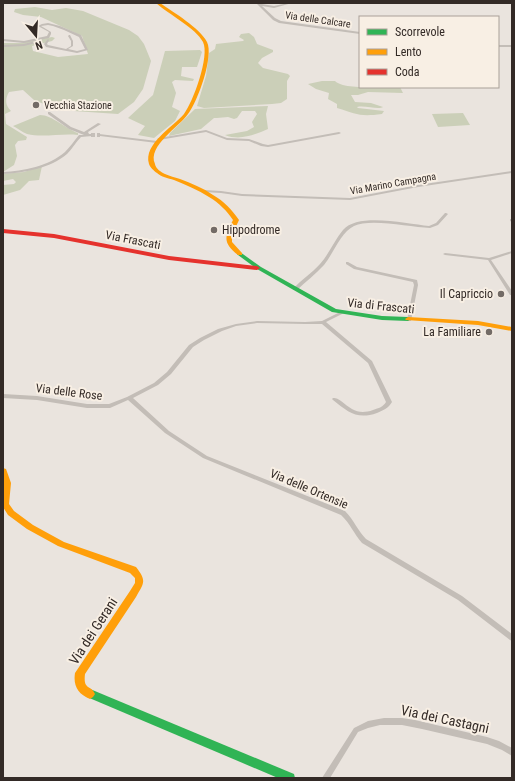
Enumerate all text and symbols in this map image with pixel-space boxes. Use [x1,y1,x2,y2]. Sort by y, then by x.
street label: Via delle Calcare [284,9,352,30]
north arrow [16,16,56,56]
legend [359,16,499,88]
text: Scorrevole [395,25,445,39]
text: N [33,38,44,52]
text: Lento [395,45,422,59]
text: Coda [395,65,420,79]
marker: Vecchia Stazione [31,100,41,110]
place label: Vecchia Stazione [44,100,112,111]
street label: Via Marino Campagna [349,170,437,196]
place label: Hippodrome [222,223,281,237]
marker: Hippodrome [209,225,219,235]
street label: Via Frascati [104,228,162,252]
place label: Il Capriccio [440,287,493,301]
marker: Il Capriccio [496,289,506,299]
street label: Via di Frascati [347,296,415,316]
place label: La Familiare [423,325,481,339]
marker: La Familiare [484,327,494,337]
street label: Via delle Rose [35,381,103,403]
street label: Via delle Ortensie [268,466,350,512]
street label: Via dei Gerani [65,595,121,667]
street label: Via dei Castagni [399,702,491,736]

